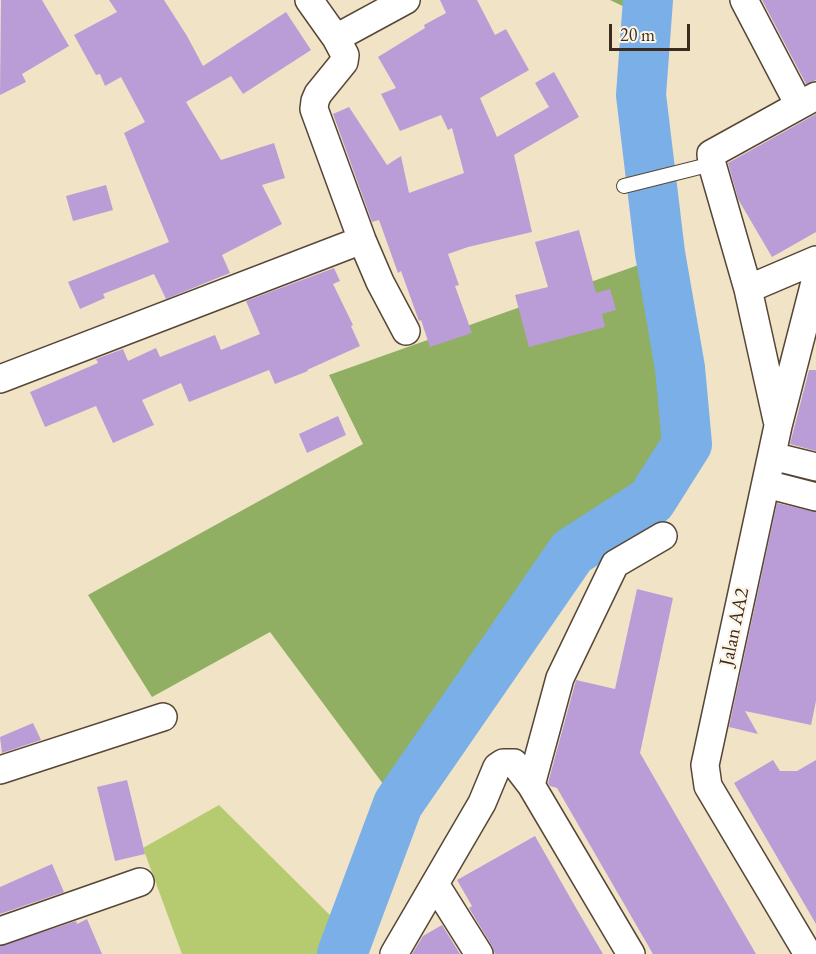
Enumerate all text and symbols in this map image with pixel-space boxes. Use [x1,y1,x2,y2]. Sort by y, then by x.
scale bar [612,12,693,50]
text: 20 m [620,23,655,46]
street label: Jalan AA2 [715,586,755,668]

